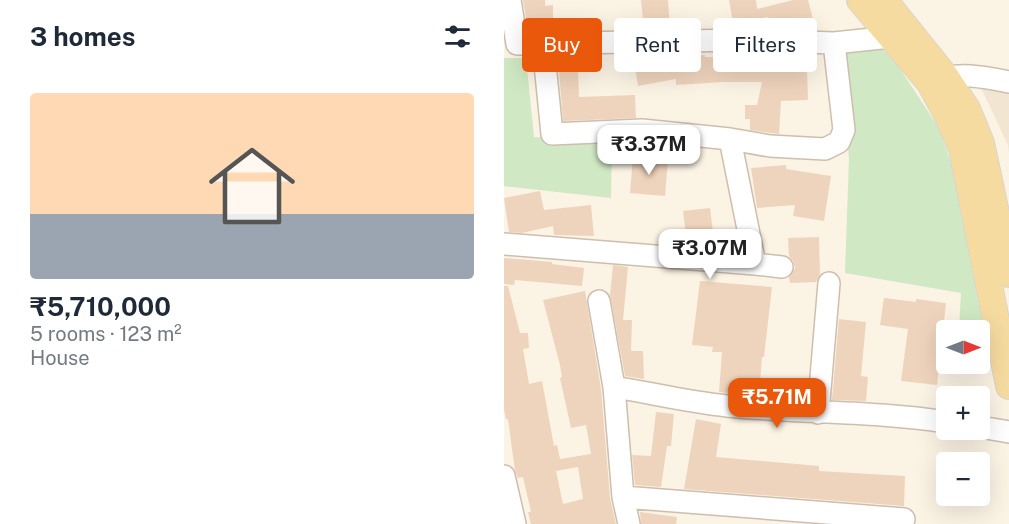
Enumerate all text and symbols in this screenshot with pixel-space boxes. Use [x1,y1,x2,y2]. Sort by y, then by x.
chip: Buy [522,18,602,72]
chip: Rent [614,18,701,72]
chip: Filters [713,18,817,72]
icon: filters [441,20,474,53]
text: 3 homes [30,21,135,52]
pin: ₹3.37M [600,125,698,176]
icon: home [198,132,306,240]
text: ₹3.37M [611,132,687,156]
pin: ₹3.07M [661,229,759,280]
text: ₹3.07M [673,236,747,260]
text: ₹5,710,000 [30,291,171,322]
north arrow [936,320,990,374]
map controls [936,320,990,506]
text: 5 rooms · 123 m² [30,322,182,346]
text: House [30,346,90,370]
pin: ₹5.71M [728,378,826,429]
text: ₹5.71M [742,385,812,409]
button: + [936,386,990,440]
button: − [936,452,990,506]

